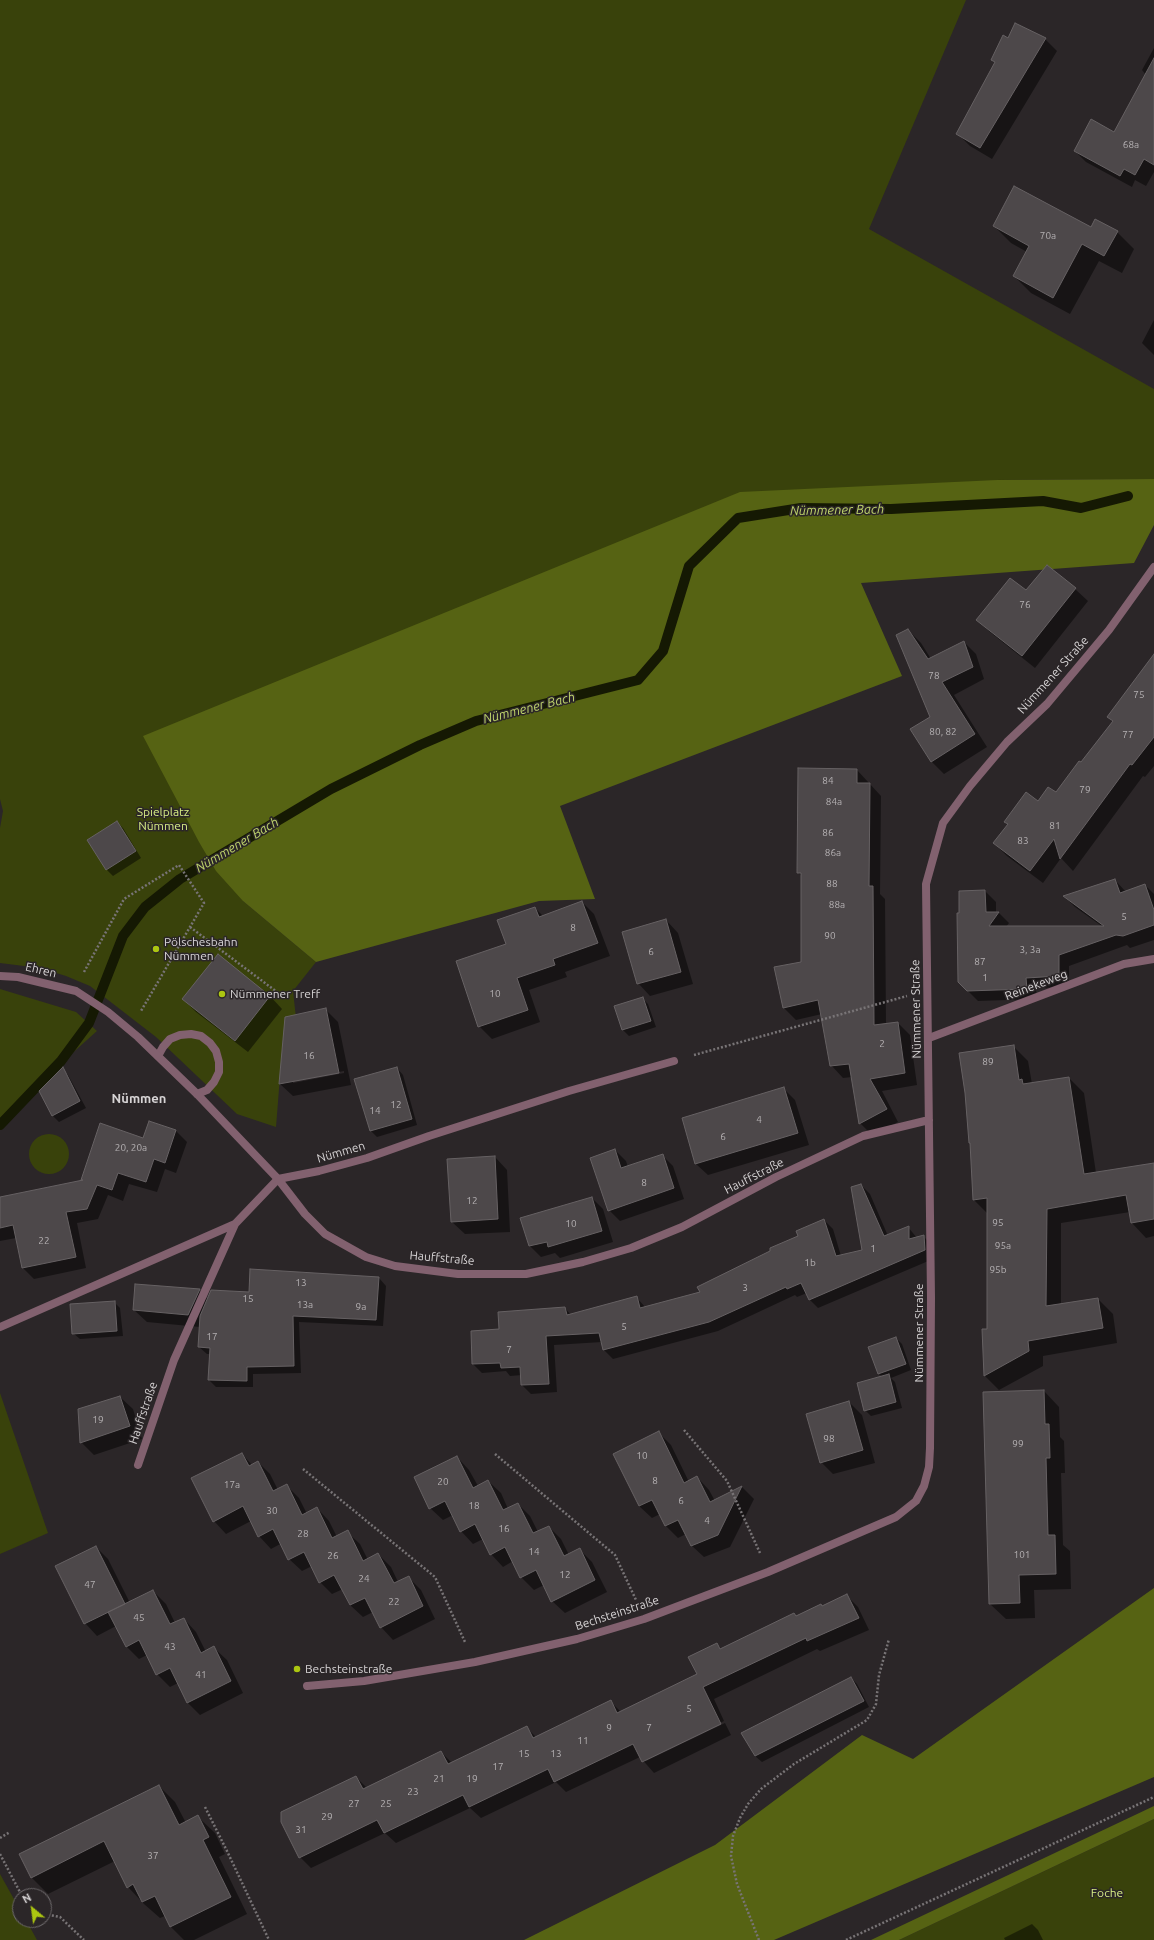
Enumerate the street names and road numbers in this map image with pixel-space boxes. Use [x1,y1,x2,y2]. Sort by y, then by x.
street label: Nümmener Straße [1014,633,1092,717]
street label: Ehren [24,959,58,981]
street label: Nümmener Straße [908,959,924,1059]
street label: Reinekeweg [1003,966,1069,1004]
street label: Nümmen [315,1138,367,1166]
street label: Hauffstraße [722,1155,786,1197]
street label: Hauffstraße [409,1248,475,1268]
street label: Nümmener Straße [912,1283,926,1383]
street label: Hauffstraße [126,1380,160,1446]
street label: Bechsteinstraße [573,1593,661,1633]

